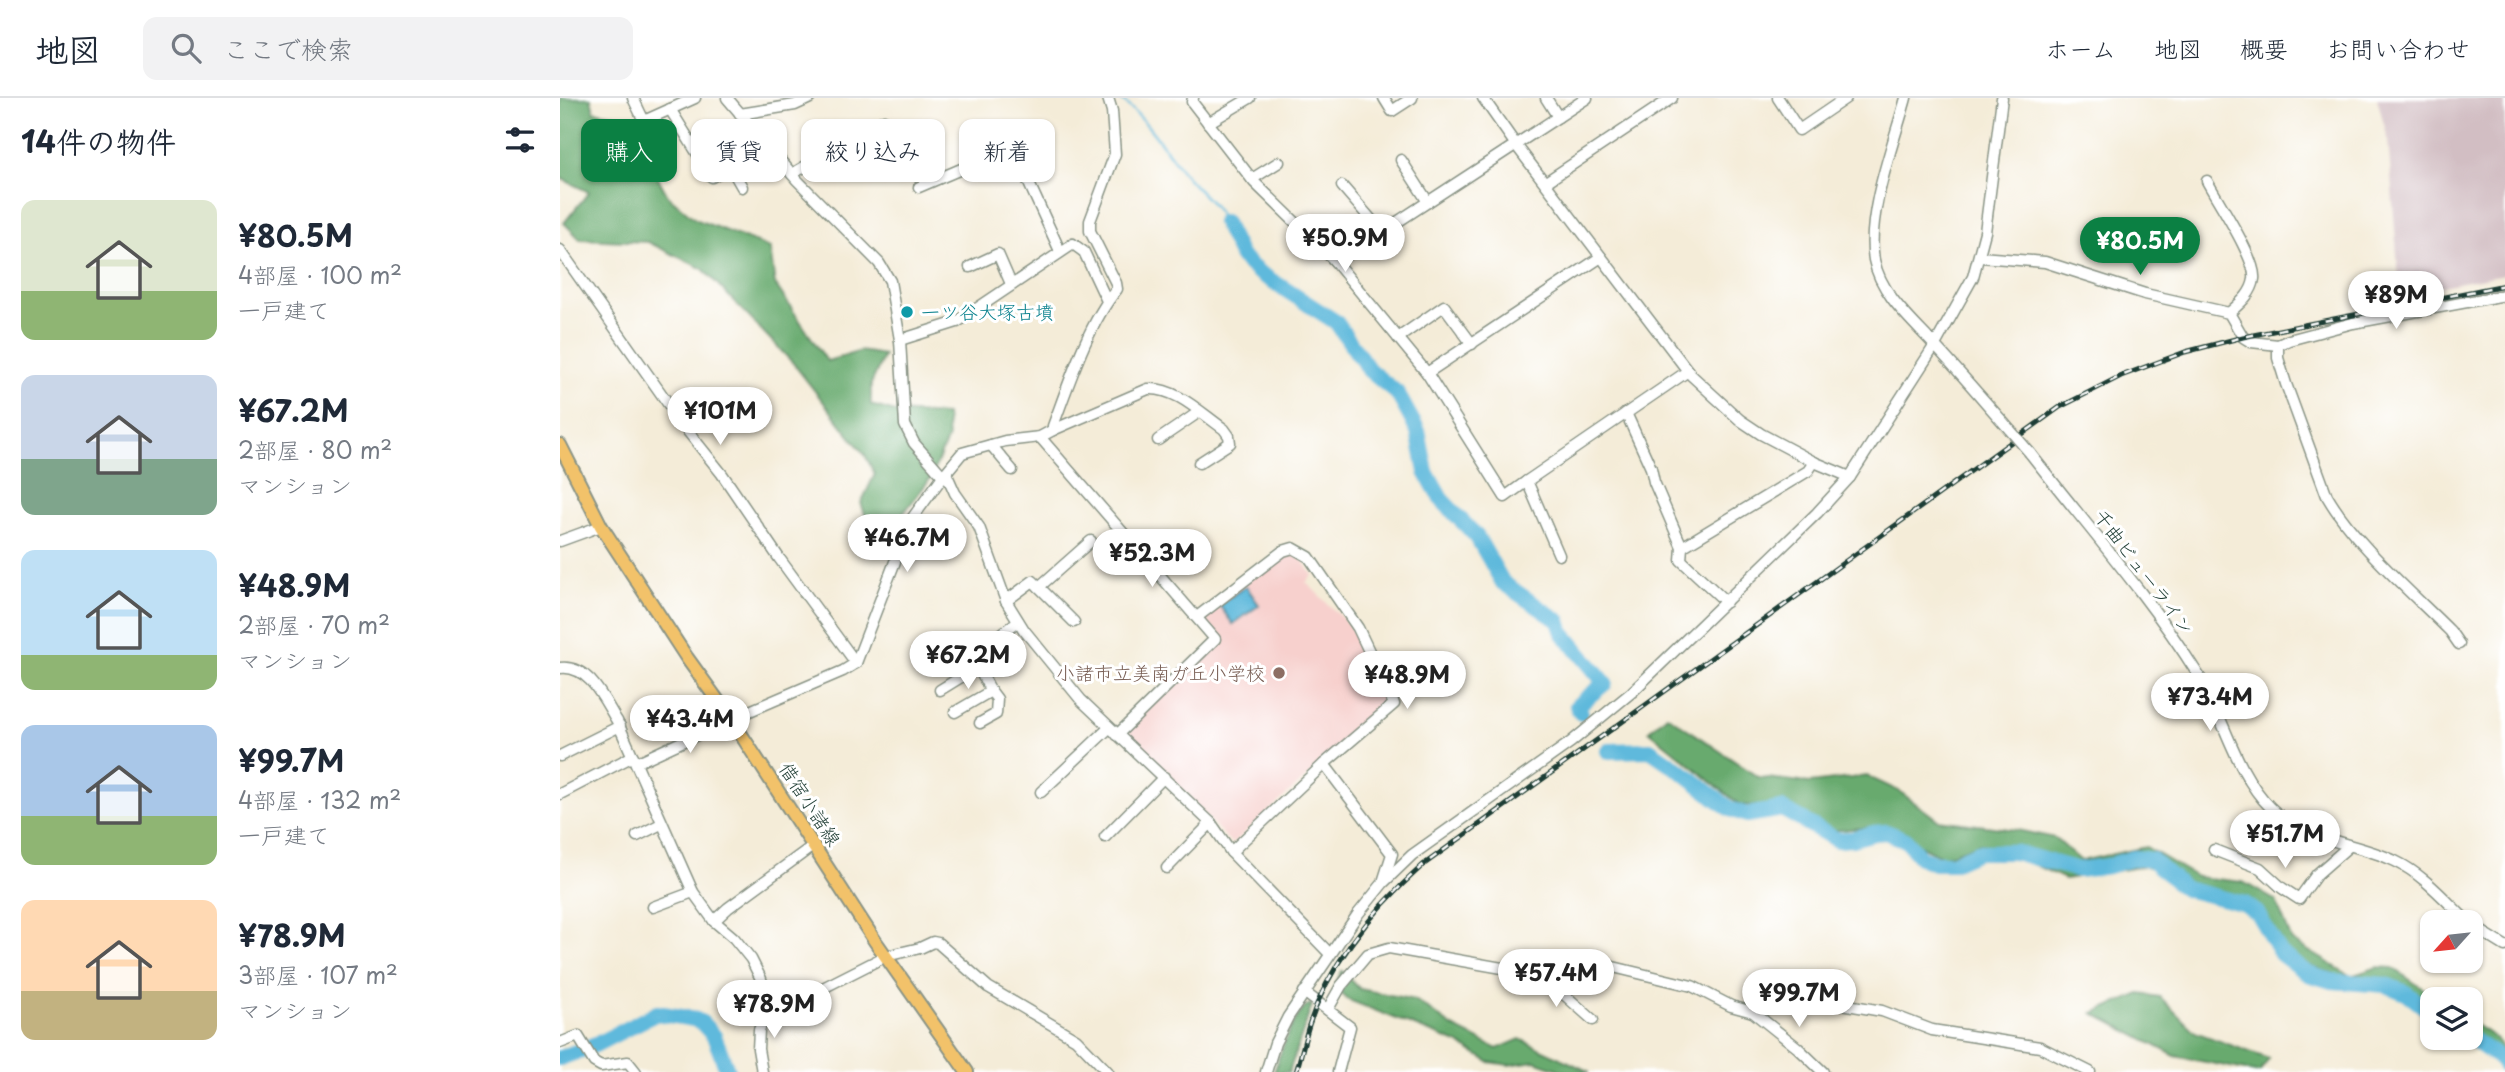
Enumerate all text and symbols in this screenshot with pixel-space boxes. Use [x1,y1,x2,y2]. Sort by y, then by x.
search box [143,17,633,80]
text: 地図 [35,23,101,73]
icon: search [167,29,205,67]
text: ここで検索 [223,29,353,68]
text: ホーム [2045,30,2116,66]
text: 地図 [2154,30,2202,66]
text: 概要 [2240,30,2288,66]
text: お問い合わせ [2326,30,2470,66]
text: 14件の物件 [21,118,176,163]
chip: 購入 [581,119,677,182]
chip: 賃貸 [691,119,787,182]
chip: 絞り込み [801,119,945,182]
chip: 新着 [959,119,1055,182]
icon: filters [501,121,539,159]
text: ¥80.5M [238,212,353,257]
pin: ¥50.9M [1288,214,1402,274]
pin: ¥80.5M [2083,218,2197,277]
text: ¥50.9M [1302,219,1388,254]
text: ¥80.5M [2096,222,2184,257]
icon: home [77,228,161,312]
text: 4部屋 · 100 m² [238,257,402,292]
pin: ¥89M [2355,272,2437,331]
text: ¥89M [2364,276,2428,311]
text: 一戸建て [238,292,330,327]
place label: 一ツ谷大塚古墳 [921,297,1054,325]
marker: 一ツ谷大塚古墳 [899,304,915,320]
text: ¥67.2M [238,387,349,432]
pin: ¥101M [671,388,769,447]
text: ¥101M [683,392,757,427]
icon: home [77,403,161,487]
text: 2部屋 · 80 m² [238,432,392,467]
text: マンション [238,467,352,502]
street label: 千曲ビューライン [2088,503,2201,640]
pin: ¥46.7M [850,514,964,574]
text: ¥46.7M [864,519,950,554]
pin: ¥52.3M [1095,530,1209,589]
text: ¥52.3M [1109,534,1195,569]
text: ¥48.9M [238,562,350,607]
icon: home [77,578,161,662]
text: 2部屋 · 70 m² [238,607,390,642]
pin: ¥67.2M [911,632,1025,691]
text: ¥67.2M [926,636,1010,671]
text: マンション [238,642,352,677]
pin: ¥48.9M [1350,652,1464,711]
text: ¥48.9M [1364,656,1450,691]
place label: 小諸市立美南ガ丘小学校 [1056,658,1265,686]
marker: 小諸市立美南ガ丘小学校 [1271,665,1287,681]
pin: ¥73.4M [2153,674,2267,733]
text: ¥73.4M [2167,678,2253,713]
pin: ¥43.4M [633,696,747,755]
text: ¥43.4M [646,700,734,735]
text: ¥99.7M [238,737,344,782]
icon: home [77,753,161,837]
street label: 借宿小諸線 [773,756,848,851]
text: 4部屋 · 132 m² [238,782,401,817]
pin: ¥51.7M [2228,810,2342,870]
text: ¥51.7M [2246,815,2324,850]
text: 一戸建て [238,817,330,852]
north arrow [2420,910,2483,973]
map controls [2420,910,2483,1050]
text: ¥78.9M [238,912,346,957]
icon: home [77,928,161,1012]
pin: ¥57.4M [1499,950,1613,1009]
text: ¥57.4M [1514,954,1598,989]
text: 3部屋 · 107 m² [238,957,398,992]
pin: ¥99.7M [1742,970,1856,1029]
text: ¥99.7M [1758,974,1840,1009]
pin: ¥78.9M [717,981,831,1040]
text: ¥78.9M [733,985,815,1020]
button: layers [2420,987,2483,1050]
text: マンション [238,992,352,1027]

